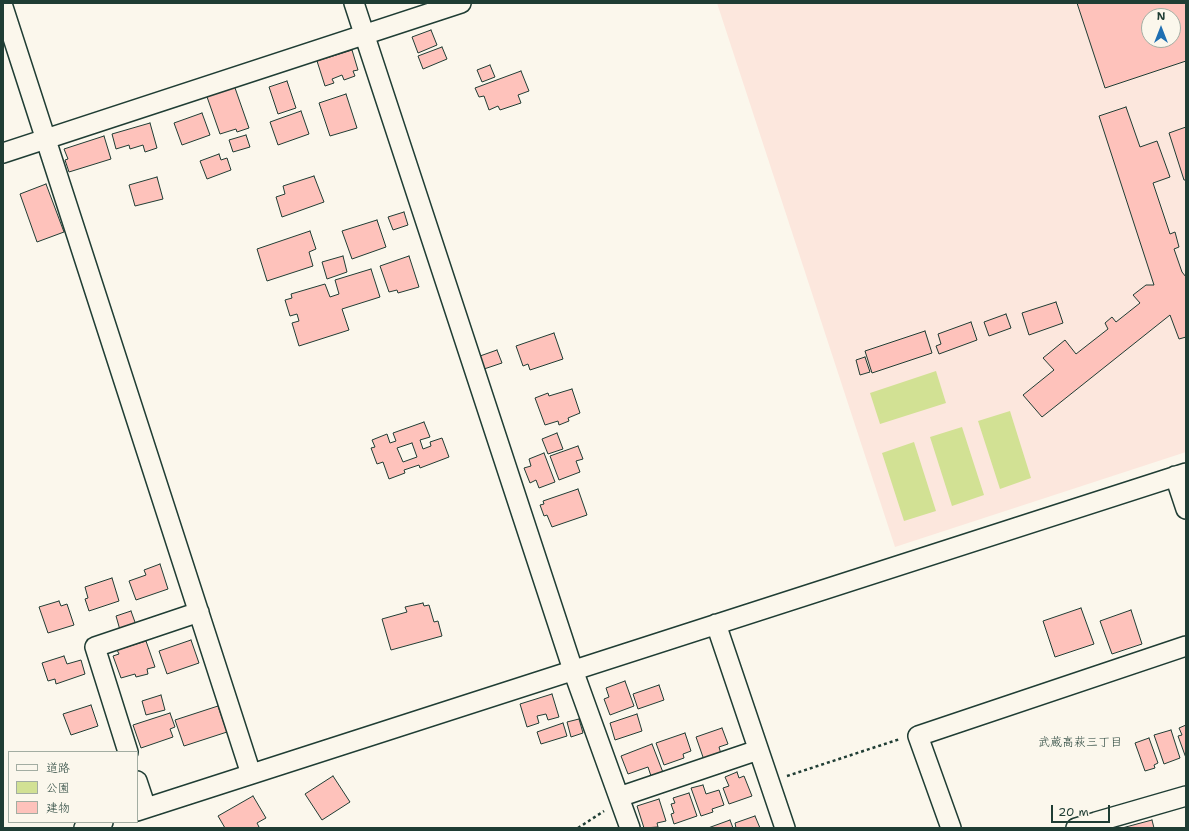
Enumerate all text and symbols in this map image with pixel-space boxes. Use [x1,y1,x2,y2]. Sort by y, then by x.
north arrow [1141,8,1181,48]
text: N [1157,9,1165,24]
district label: 武蔵高萩三丁目 [1038,736,1122,750]
legend [8,751,138,823]
text: 道路 [46,760,70,776]
text: 公園 [46,780,70,796]
scale bar [1053,797,1112,823]
text: 建物 [46,800,70,816]
text: 20 m [1058,804,1089,820]

